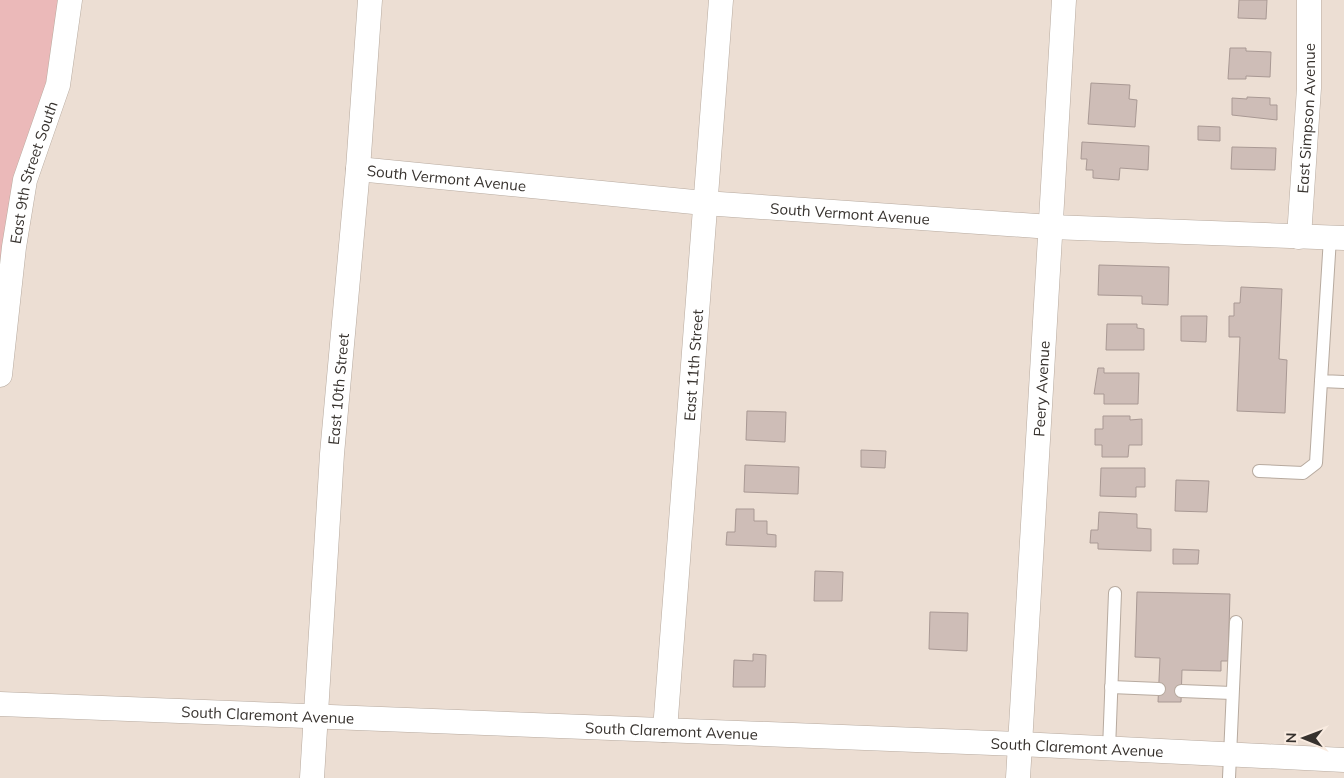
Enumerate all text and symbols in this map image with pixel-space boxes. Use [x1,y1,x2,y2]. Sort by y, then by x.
street label: East Simpson Avenue [1292,43,1319,194]
street label: East 9th Street South [5,98,61,245]
street label: South Vermont Avenue [366,160,527,195]
street label: South Vermont Avenue [770,198,930,228]
street label: East 11th Street [679,309,707,422]
street label: East 10th Street [323,332,352,445]
street label: Peery Avenue [1029,340,1053,437]
street label: South Claremont Avenue [181,702,355,727]
north arrow [1279,713,1329,763]
street label: South Claremont Avenue [585,717,758,743]
text: N [1282,732,1300,743]
street label: South Claremont Avenue [990,733,1164,761]

